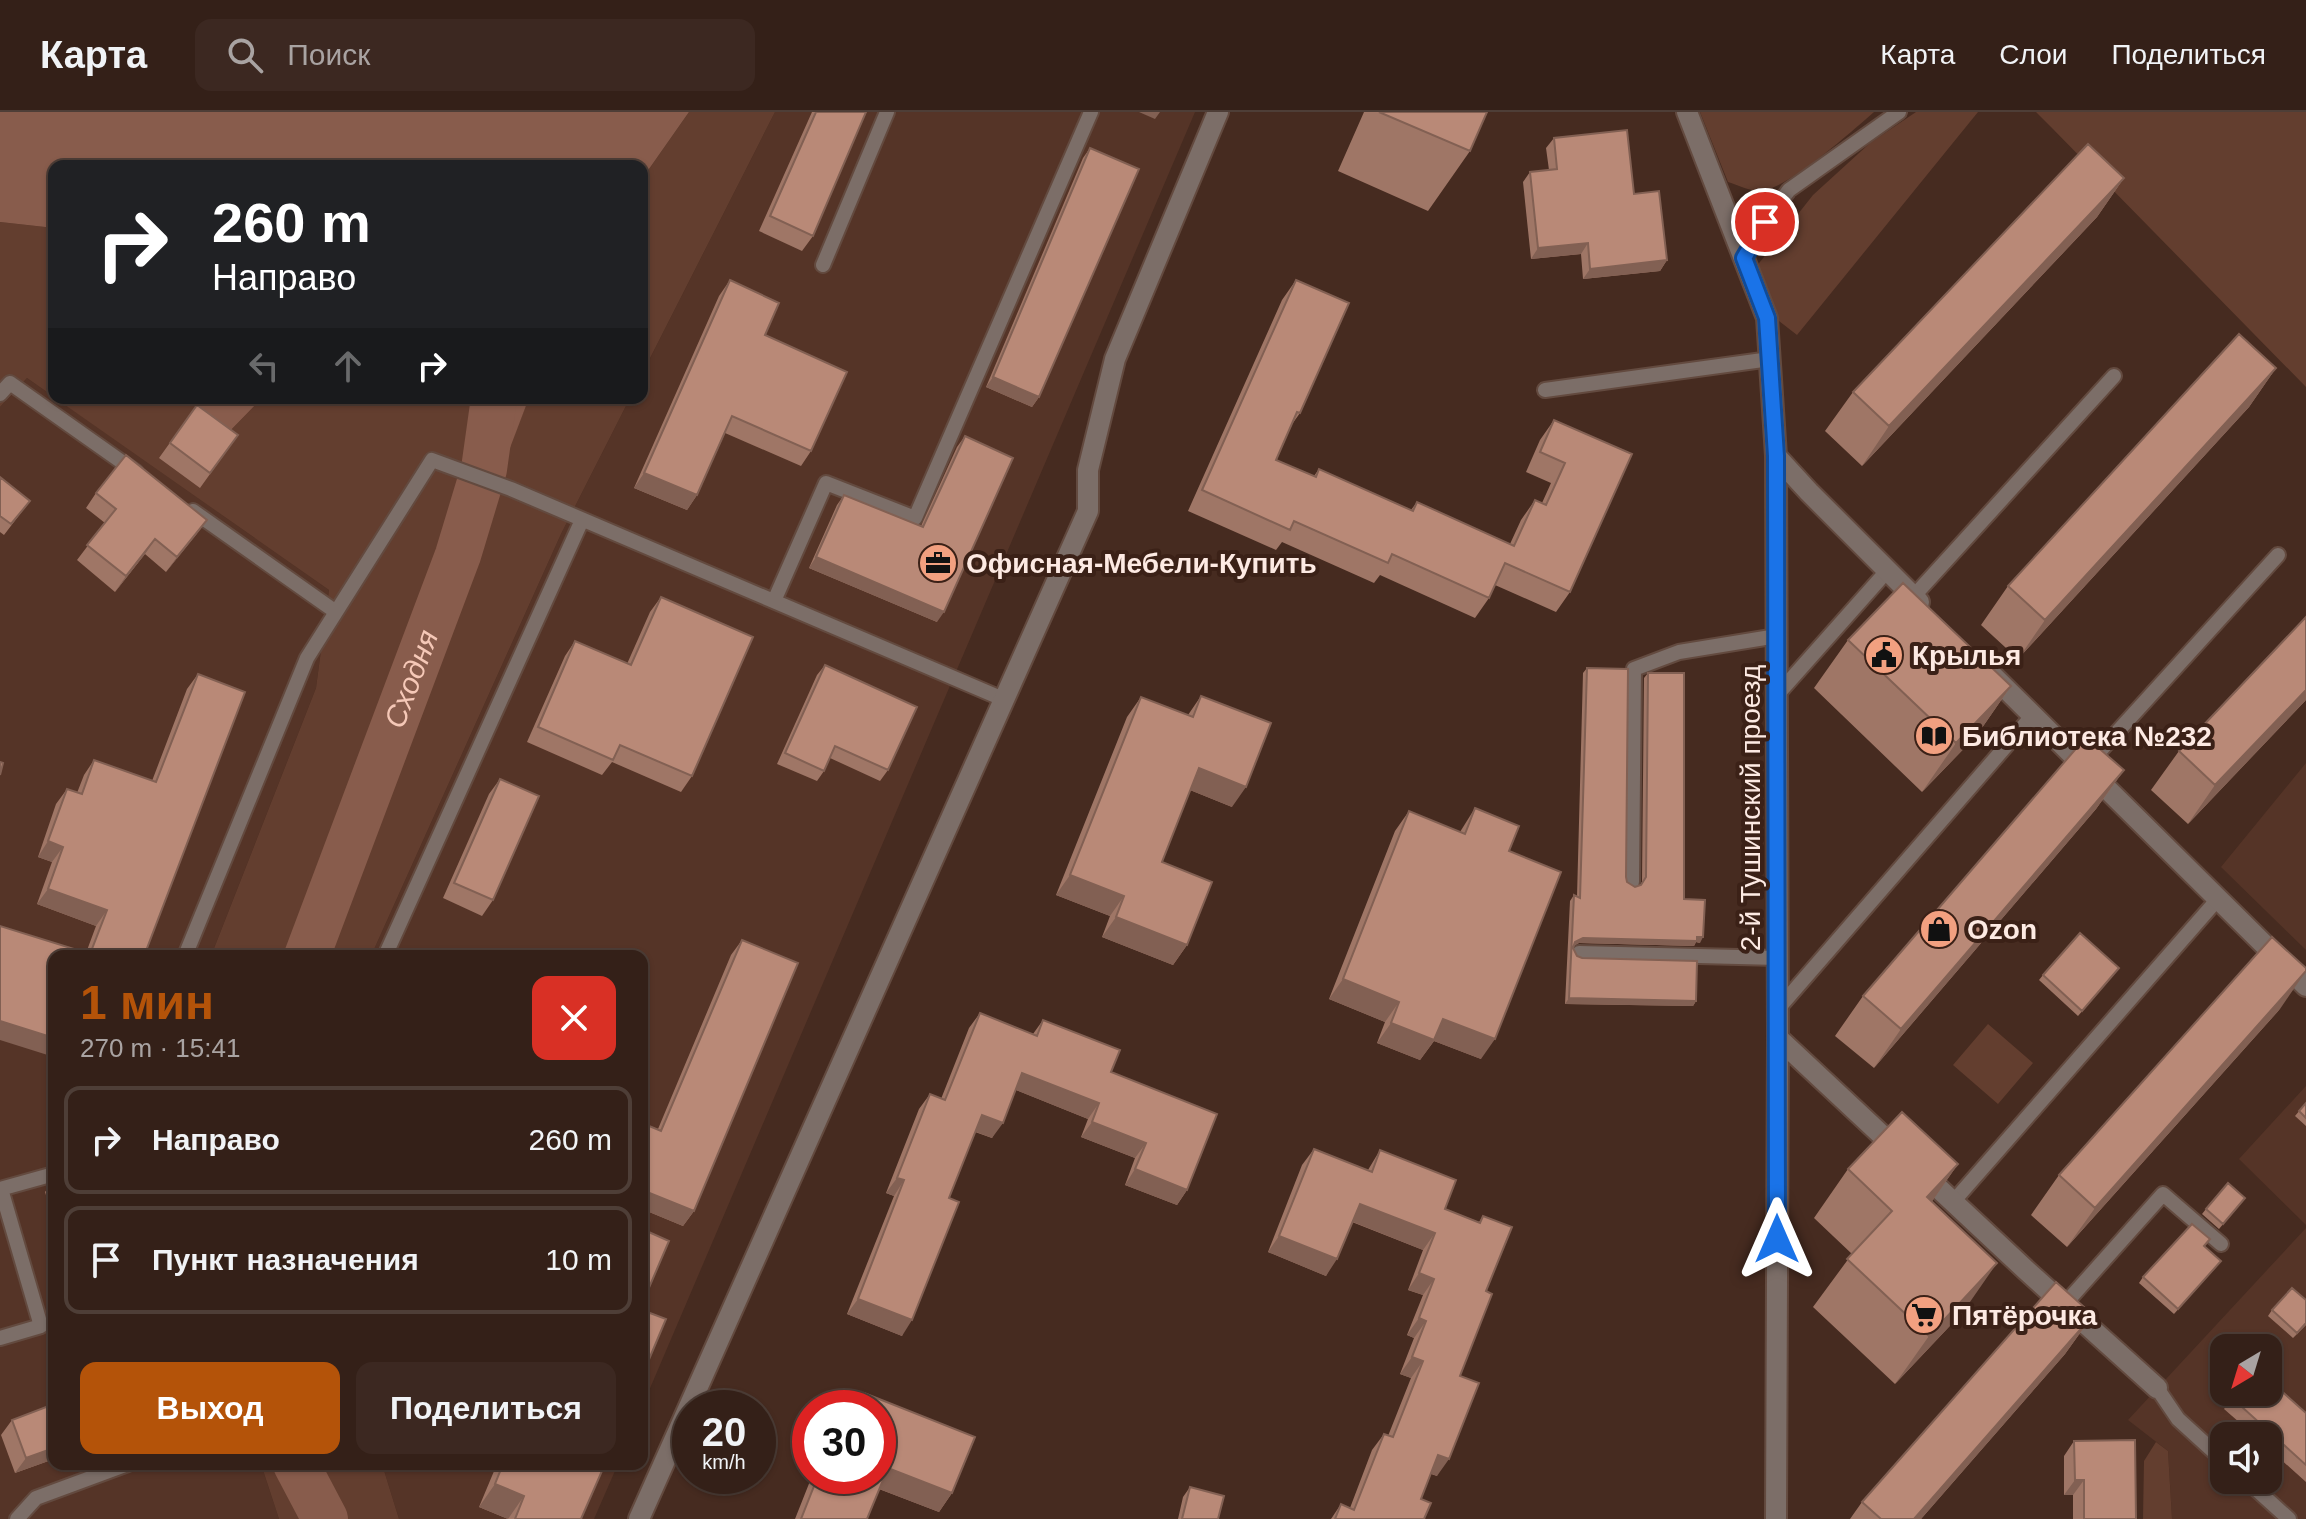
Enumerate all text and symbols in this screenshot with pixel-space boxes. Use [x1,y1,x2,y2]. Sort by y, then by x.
search box [195,19,755,91]
icon: search [223,33,267,77]
text: Карта [40,34,147,76]
text: Поиск [287,38,370,71]
text: Карта [1880,39,1955,70]
text: Слои [1999,39,2067,70]
text: Поделиться [2111,39,2266,70]
pin [1731,188,1799,256]
text: 260 m [212,191,371,254]
icon: right [80,192,184,296]
icon: arrive [1743,200,1787,244]
text: Направо [212,257,356,298]
icon: left [242,344,286,388]
icon: ahead [326,344,370,388]
icon: right [410,344,454,388]
office icon: Офисная-Мебели-Купить [917,542,959,584]
place label: Офисная-Мебели-Купить [966,548,1317,579]
water label: Сходня [377,625,444,732]
public building icon: Крылья [1863,634,1905,676]
place label: Крылья [1912,640,2021,671]
street label: 2-й Тушинский проезд [1735,665,1766,951]
library icon: Библиотека №232 [1913,715,1955,757]
place label: Библиотека №232 [1962,721,2212,752]
shop icon: Ozon [1918,908,1960,950]
place label: Ozon [1967,914,2037,945]
text: 1 мин [80,976,214,1029]
button: close [532,976,616,1060]
text: 270 m · 15:41 [80,1033,240,1063]
icon: right [84,1118,128,1162]
text: Направо [152,1123,280,1156]
text: 260 m [529,1123,612,1156]
position arrow [1735,1197,1819,1281]
icon: arrive [84,1238,128,1282]
text: Пункт назначения [152,1243,419,1276]
text: 10 m [545,1243,612,1276]
supermarket icon: Пятёрочка [1903,1294,1945,1336]
place label: Пятёрочка [1952,1300,2098,1331]
north arrow [2210,1334,2282,1406]
map controls [2210,1334,2282,1494]
button: Выход [80,1362,340,1454]
button: Поделиться [356,1362,616,1454]
speed limit sign: 30 [792,1390,896,1494]
text: 20 [702,1410,746,1454]
button: sound [2210,1422,2282,1494]
text: km/h [702,1451,746,1473]

